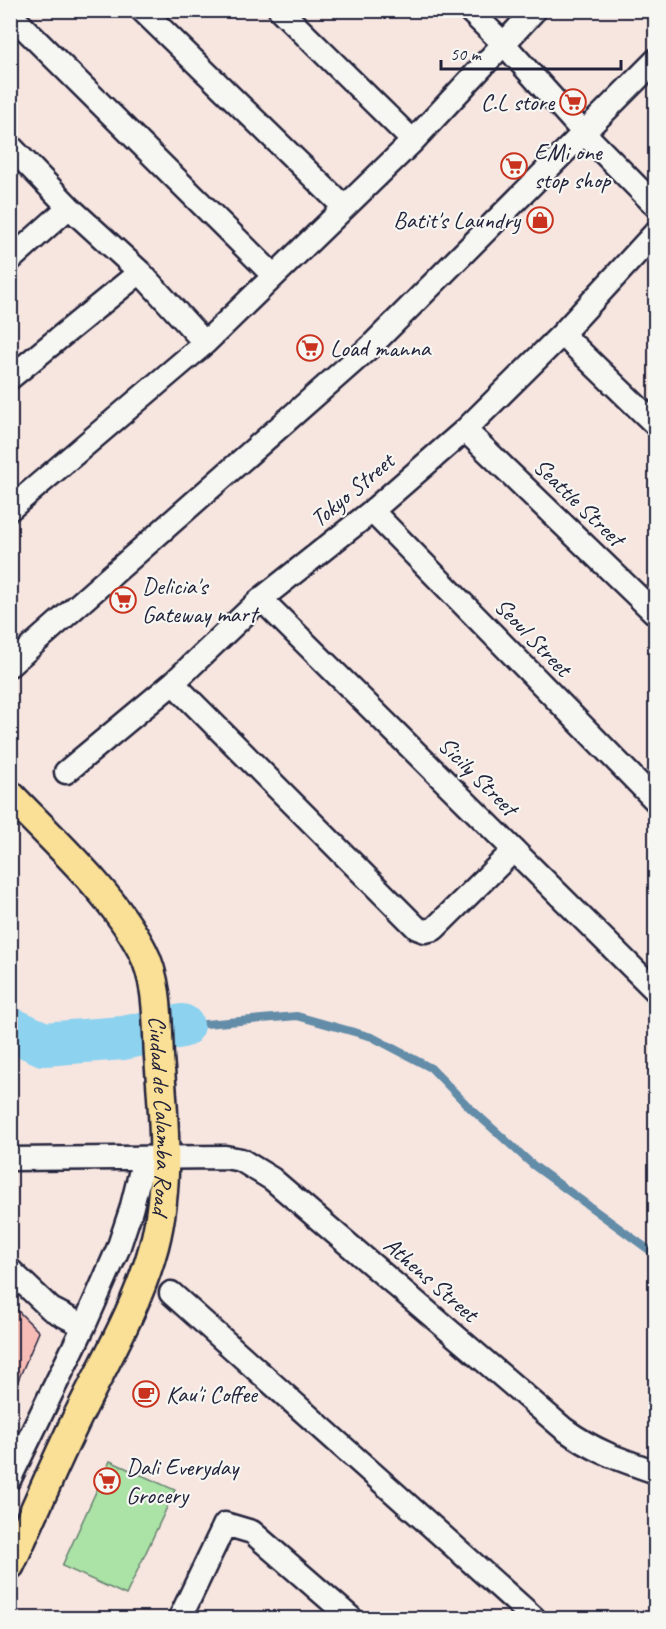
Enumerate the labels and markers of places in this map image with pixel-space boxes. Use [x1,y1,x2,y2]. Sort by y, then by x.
place label: C.L store [481,87,556,117]
supermarket icon: C.L store [558,87,588,117]
place label: EMi one stop shop [534,137,612,195]
supermarket icon: EMi one stop shop [499,151,529,181]
place label: Batit's Laundry [393,205,522,235]
shop icon: Batit's Laundry [525,205,555,235]
supermarket icon: Load manna [295,333,325,363]
place label: Load manna [330,333,432,363]
place label: Delicia's Gateway mart [142,571,260,629]
supermarket icon: Delicia's Gateway mart [108,585,138,615]
cafe icon: Kau'i Coffee [131,1379,161,1409]
place label: Kau'i Coffee [166,1379,259,1409]
place label: Dali Everyday Grocery [126,1452,240,1510]
supermarket icon: Dali Everyday Grocery [92,1466,122,1496]

